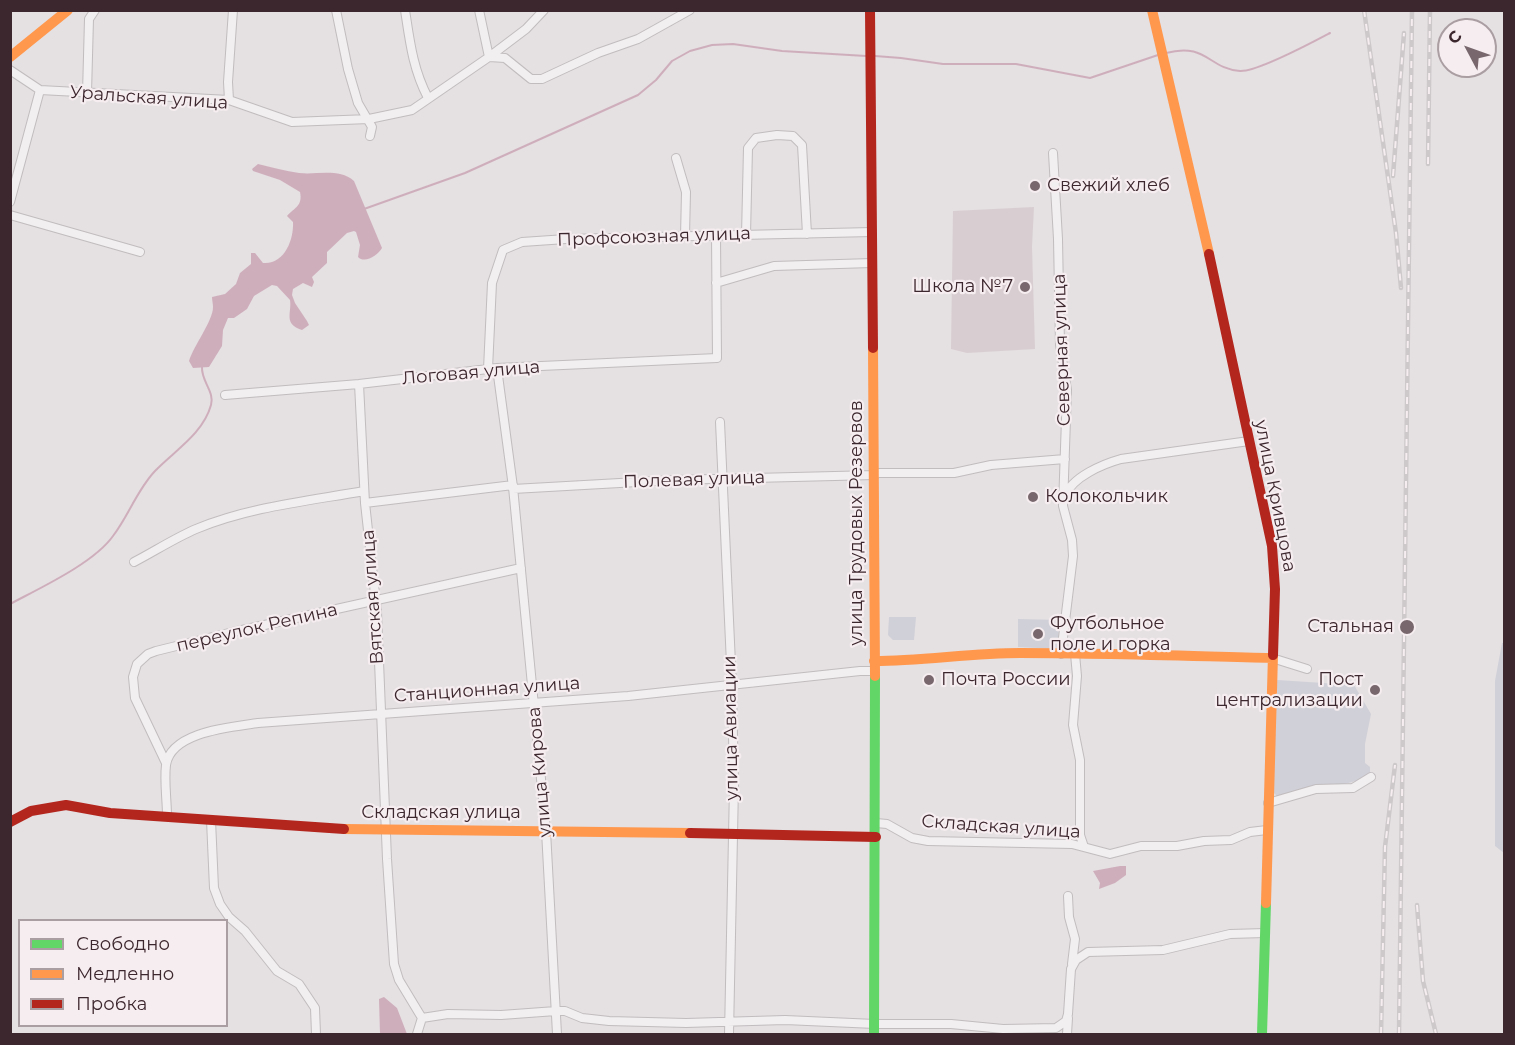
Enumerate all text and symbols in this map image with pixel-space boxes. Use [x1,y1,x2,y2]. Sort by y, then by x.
north arrow [1437,18,1497,78]
text: С [1444,27,1466,48]
street label: Уральская улица [69,82,229,114]
place label: Свежий хлеб [1047,175,1170,197]
marker: Свежий хлеб [1028,179,1042,193]
street label: Профсоюзная улица [557,223,751,251]
street label: Северная улица [1049,273,1075,427]
place label: Школа №7 [912,276,1013,298]
marker: Школа №7 [1018,280,1032,294]
street label: Логовая улица [401,356,541,390]
street label: улица Трудовых Резервов [846,400,868,646]
street label: улица Кривцова [1250,418,1300,574]
street label: Полевая улица [623,467,765,493]
place label: Колокольчик [1045,486,1168,508]
marker: Колокольчик [1026,490,1040,504]
street label: Вятская улица [358,529,388,665]
street label: переулок Репина [174,599,340,657]
place label: Футбольное поле и горка [1050,613,1171,656]
place label: Стальная [1307,616,1394,638]
marker: Стальная [1398,618,1416,636]
marker: Футбольное поле и горка [1031,627,1045,641]
street label: улица Авиации [719,655,743,801]
place label: Почта России [941,669,1071,691]
place label: Пост централизации [1215,669,1363,712]
street label: Станционная улица [393,673,581,707]
marker: Почта России [922,673,936,687]
marker: Пост централизации [1368,683,1382,697]
street label: улица Кирова [524,706,556,838]
street label: Складская улица [361,802,521,824]
street label: Складская улица [921,811,1081,843]
legend [18,919,228,1027]
text: Свободно [76,933,170,955]
text: Медленно [76,963,174,985]
text: Пробка [76,993,147,1015]

